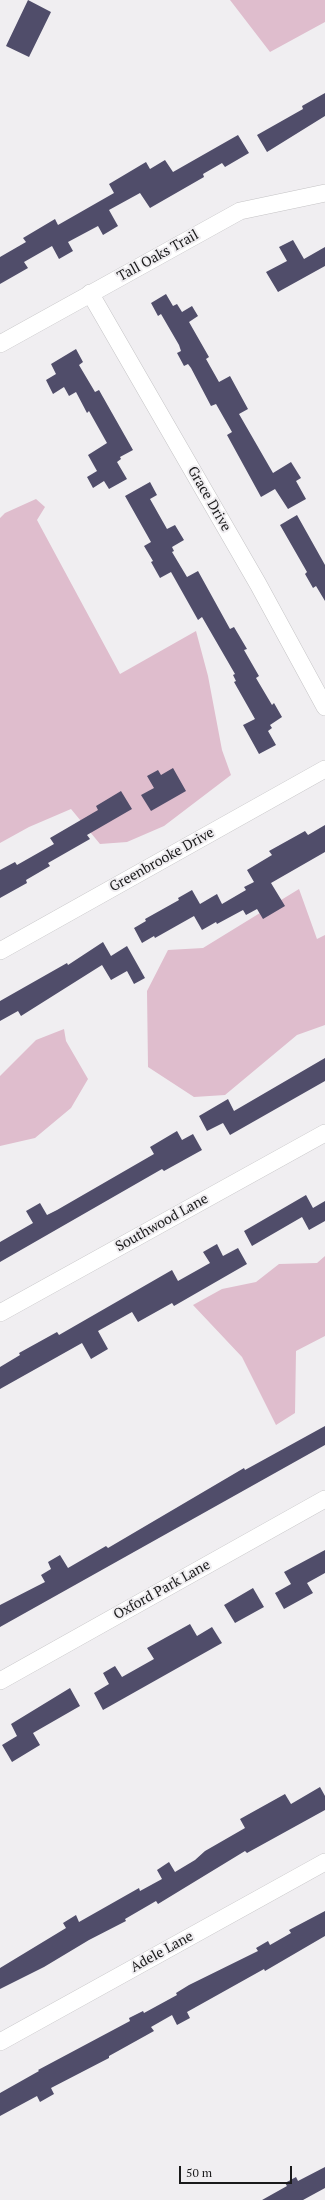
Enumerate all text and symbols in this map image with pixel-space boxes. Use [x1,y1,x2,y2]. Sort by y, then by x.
street label: Tall Oaks Trail [114,227,202,285]
street label: Grace Drive [184,464,234,534]
street label: Greenbrooke Drive [107,824,217,896]
street label: Southwood Lane [113,1191,211,1255]
street label: Oxford Park Lane [111,1557,213,1623]
street label: Adele Lane [128,1928,196,1976]
scale bar [181,2158,294,2184]
text: 50 m [186,2165,212,2180]

